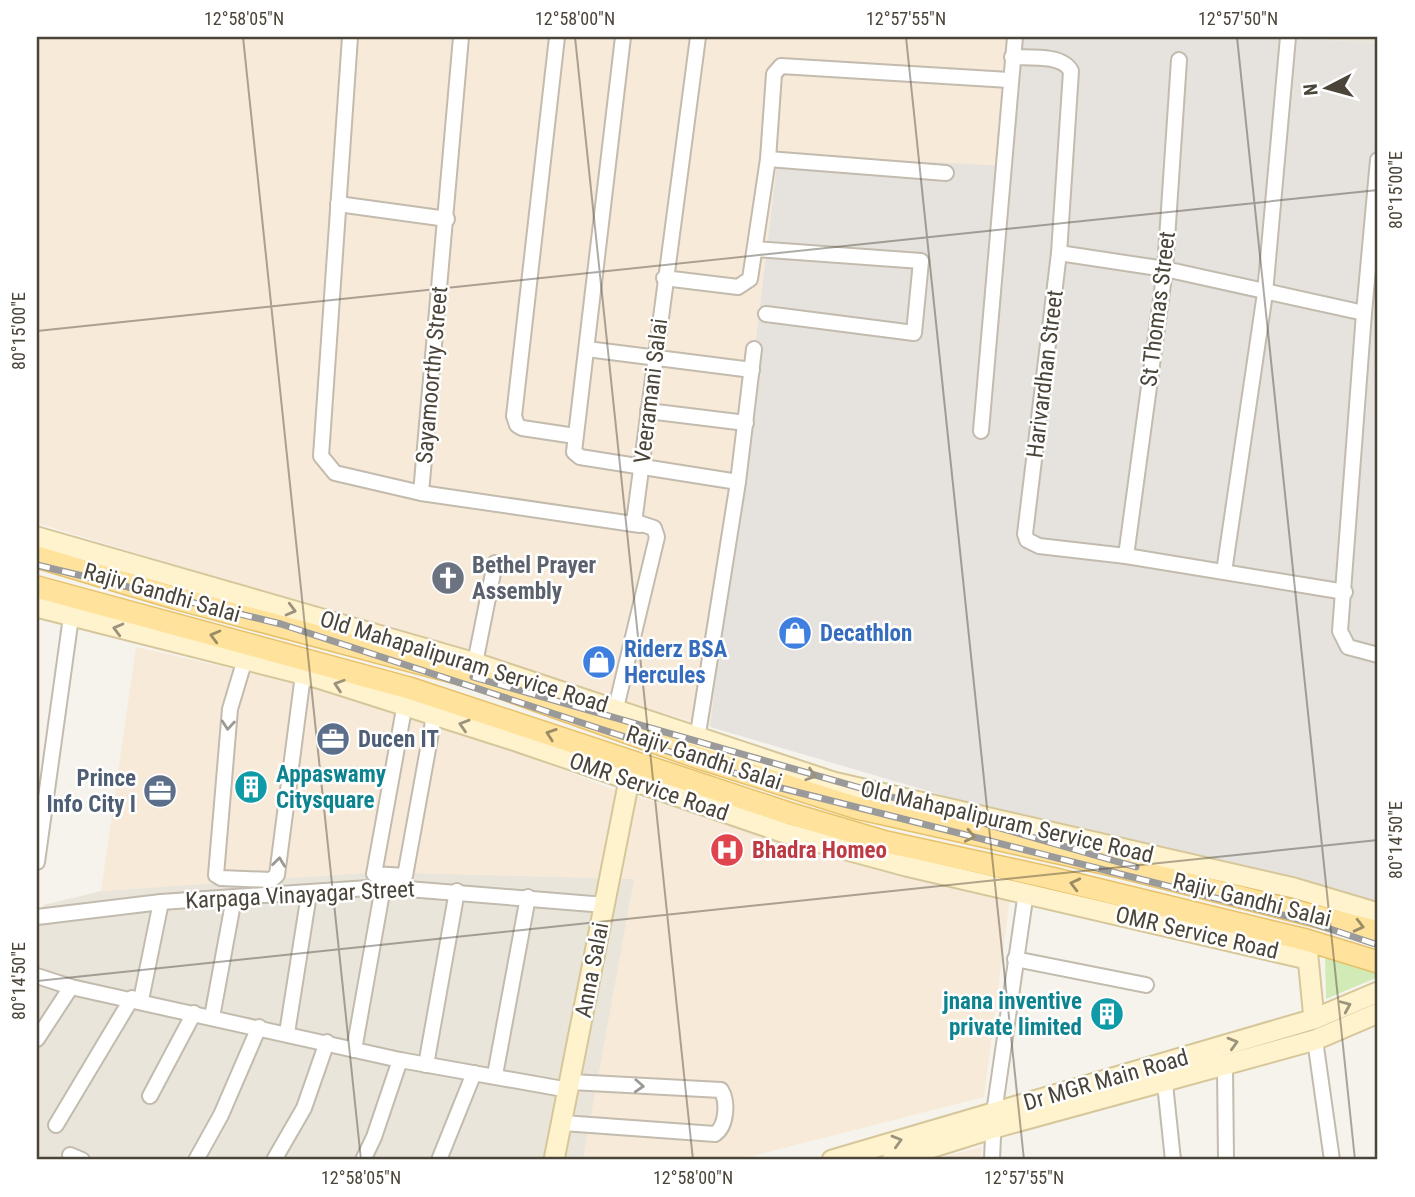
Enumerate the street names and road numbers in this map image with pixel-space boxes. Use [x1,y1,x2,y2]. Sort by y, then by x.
street label: St Thomas Street [1135,230,1181,388]
street label: Sayamoorthy Street [411,285,453,465]
street label: Harivardhan Street [1021,289,1069,459]
street label: Veeramani Salai [629,317,673,465]
street label: Rajiv Gandhi Salai [80,558,244,628]
street label: Old Mahapalipuram Service Road [317,605,611,719]
street label: Rajiv Gandhi Salai [623,720,785,796]
street label: OMR Service Road [566,747,732,827]
street label: Old Mahapalipuram Service Road [858,775,1156,869]
street label: Rajiv Gandhi Salai [1170,867,1334,933]
street label: Karpaga Vinayagar Street [185,876,415,914]
street label: OMR Service Road [1113,901,1281,965]
street label: Anna Salai [570,920,614,1020]
street label: Dr MGR Main Road [1021,1044,1191,1116]

